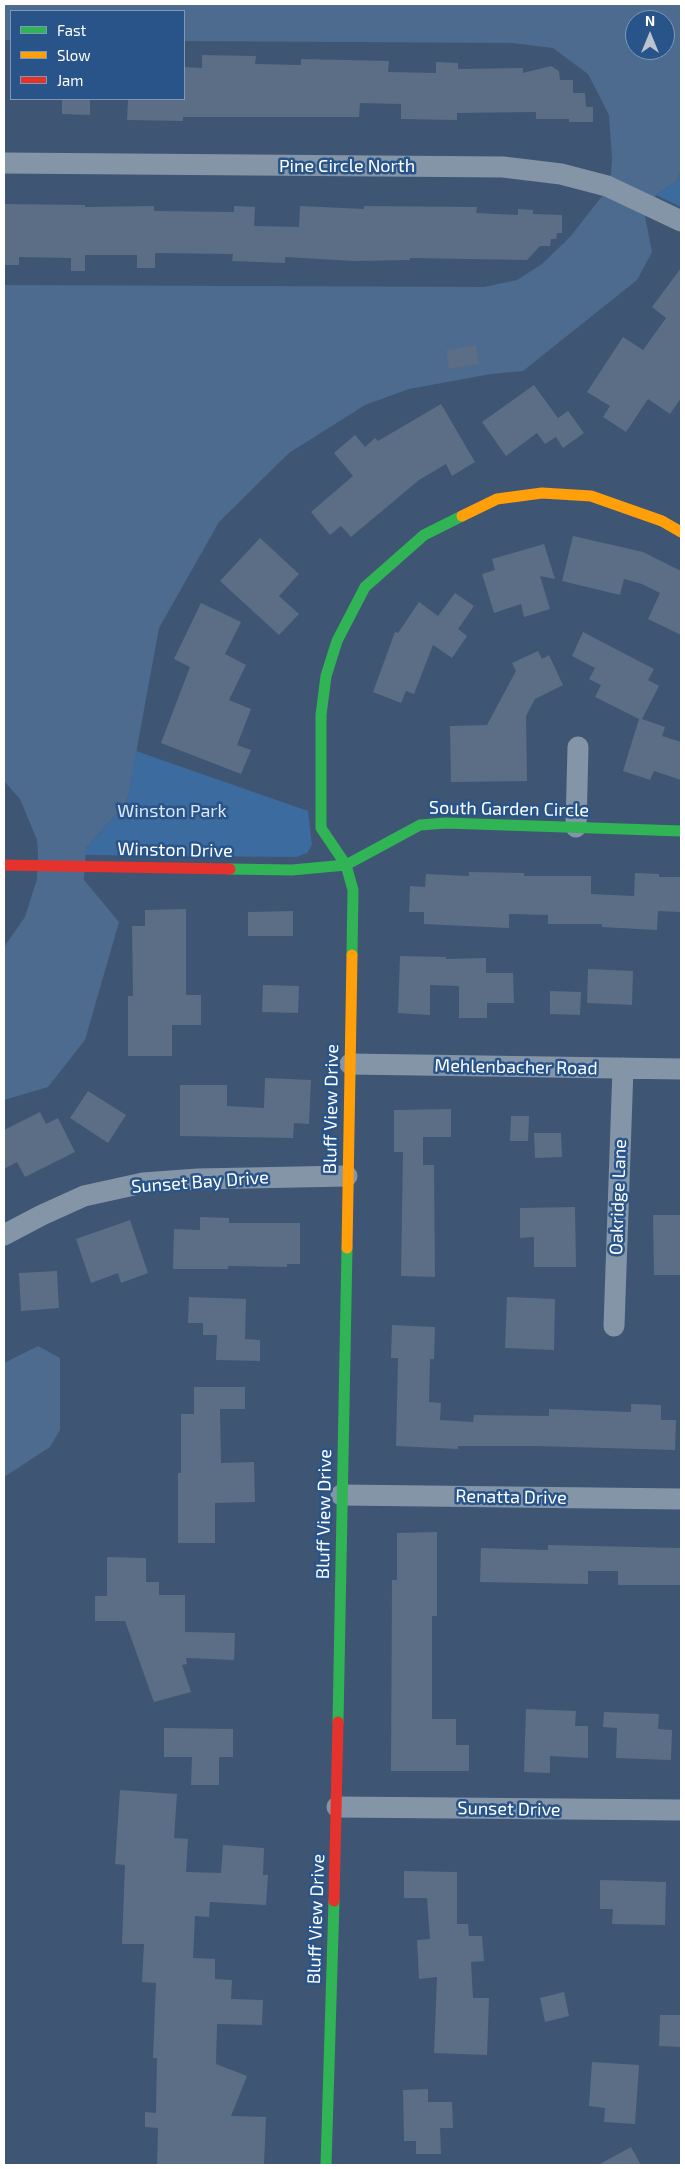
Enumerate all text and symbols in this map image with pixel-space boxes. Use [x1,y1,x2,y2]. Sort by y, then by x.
legend [10,10,185,100]
north arrow [625,10,675,60]
text: N [645,12,655,29]
text: Fast [57,21,86,39]
text: Slow [57,46,91,64]
text: Jam [57,71,83,89]
street label: Pine Circle North [279,155,415,177]
street label: South Garden Circle [429,797,589,821]
park label: Winston Park [117,800,227,822]
street label: Winston Drive [117,838,233,862]
street label: Bluff View Drive [319,1044,343,1174]
street label: Mehlenbacher Road [434,1055,598,1079]
street label: Oakridge Lane [605,1139,631,1255]
street label: Sunset Bay Drive [131,1166,269,1198]
street label: Bluff View Drive [312,1449,336,1579]
street label: Renatta Drive [455,1485,567,1509]
street label: Sunset Drive [457,1797,561,1821]
street label: Bluff View Drive [303,1854,329,1984]

